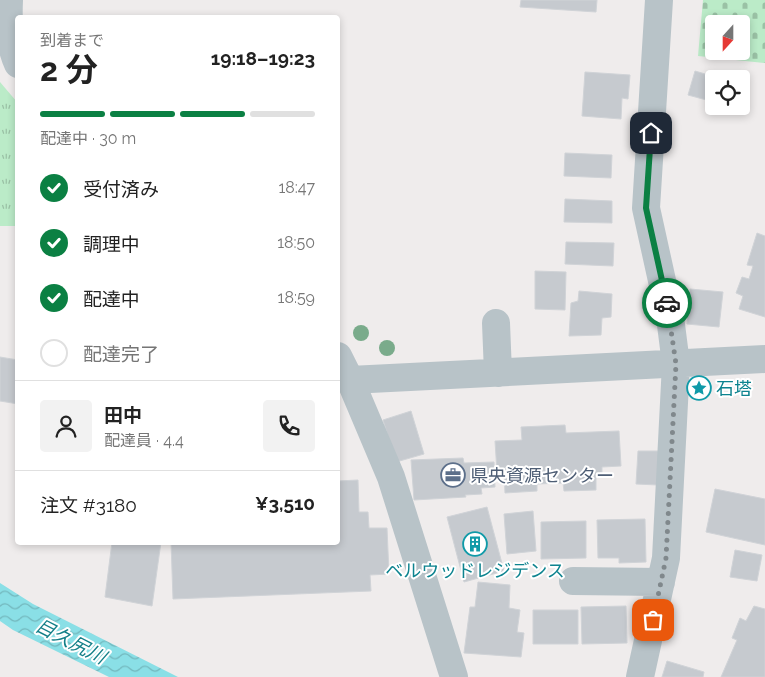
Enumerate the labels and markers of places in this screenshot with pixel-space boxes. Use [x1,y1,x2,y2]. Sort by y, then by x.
pin [630,112,672,154]
place icon: 石塔 [686,375,712,401]
place label: 石塔 [716,378,752,399]
office icon: 県央資源センター [440,462,466,488]
place label: 県央資源センター [470,465,614,486]
building icon: ベルウッドレジデンス [462,531,488,557]
place label: ベルウッドレジデンス [385,560,565,581]
pin [632,599,674,641]

